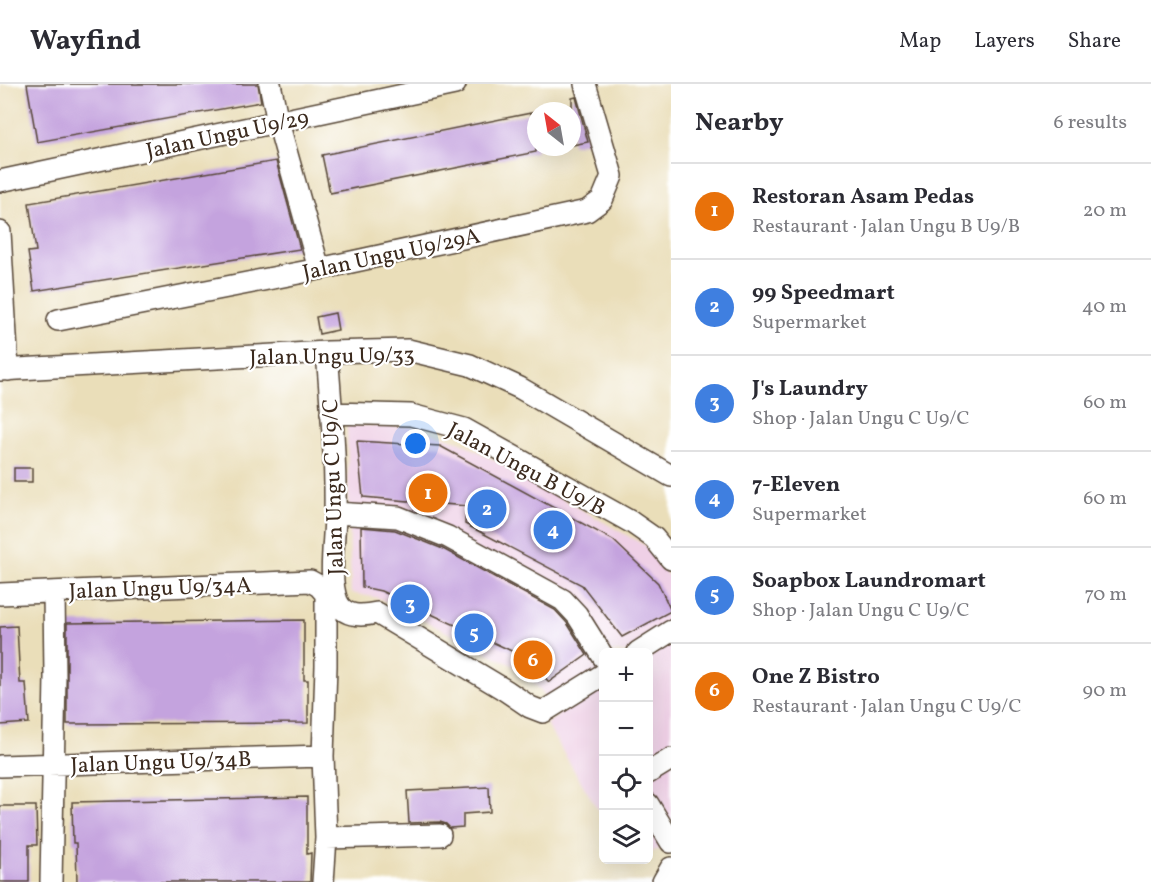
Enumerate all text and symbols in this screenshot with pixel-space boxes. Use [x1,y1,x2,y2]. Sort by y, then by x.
text: Wayfind [30,22,141,61]
text: Map [899,27,941,56]
text: Layers [974,27,1035,56]
text: Share [1068,27,1121,56]
north arrow [527,102,581,156]
street label: Jalan Ungu U9/29 [143,103,312,168]
text: Nearby [695,105,784,141]
text: 6 results [1054,109,1127,137]
text: Restoran Asam Pedas [752,182,974,213]
text: 1 [710,197,719,225]
text: 20 m [1083,197,1127,225]
text: Restaurant · Jalan Ungu B U9/B [752,213,1020,241]
street label: Jalan Ungu U9/29A [300,221,483,289]
text: 99 Speedmart [752,278,895,309]
text: 2 [709,293,720,321]
text: 40 m [1082,293,1127,321]
text: Supermarket [752,309,867,337]
street label: Jalan Ungu U9/33 [249,341,415,374]
text: J's Laundry [752,374,868,405]
text: 3 [709,389,720,417]
text: 60 m [1083,389,1127,417]
street label: Jalan Ungu C U9/C [316,398,353,576]
text: Shop · Jalan Ungu C U9/C [752,405,970,433]
street label: Jalan Ungu B U9/B [441,415,611,525]
your location [401,429,430,458]
pin: 1 [408,470,448,516]
text: 7-Eleven [752,470,840,501]
text: 4 [708,485,721,513]
text: 60 m [1083,485,1127,513]
pin: 2 [468,486,506,532]
text: Supermarket [752,501,867,529]
pin: 4 [534,508,572,552]
text: Soapbox Laundromart [752,566,986,597]
street label: Jalan Ungu U9/34A [68,571,252,608]
text: 5 [710,581,719,609]
text: 70 m [1084,581,1127,609]
pin: 3 [390,582,430,626]
text: Shop · Jalan Ungu C U9/C [752,597,970,625]
pin: 5 [454,610,494,656]
pin: 6 [514,638,552,682]
map controls [599,648,653,864]
button: + [599,648,653,702]
text: One Z Bistro [752,662,880,693]
text: 6 [709,677,720,705]
text: 90 m [1083,677,1127,705]
text: Restaurant · Jalan Ungu C U9/C [752,693,1021,721]
button: − [599,702,653,756]
street label: Jalan Ungu U9/34B [70,745,252,782]
button: locate [599,756,653,810]
button: layers [599,810,653,864]

